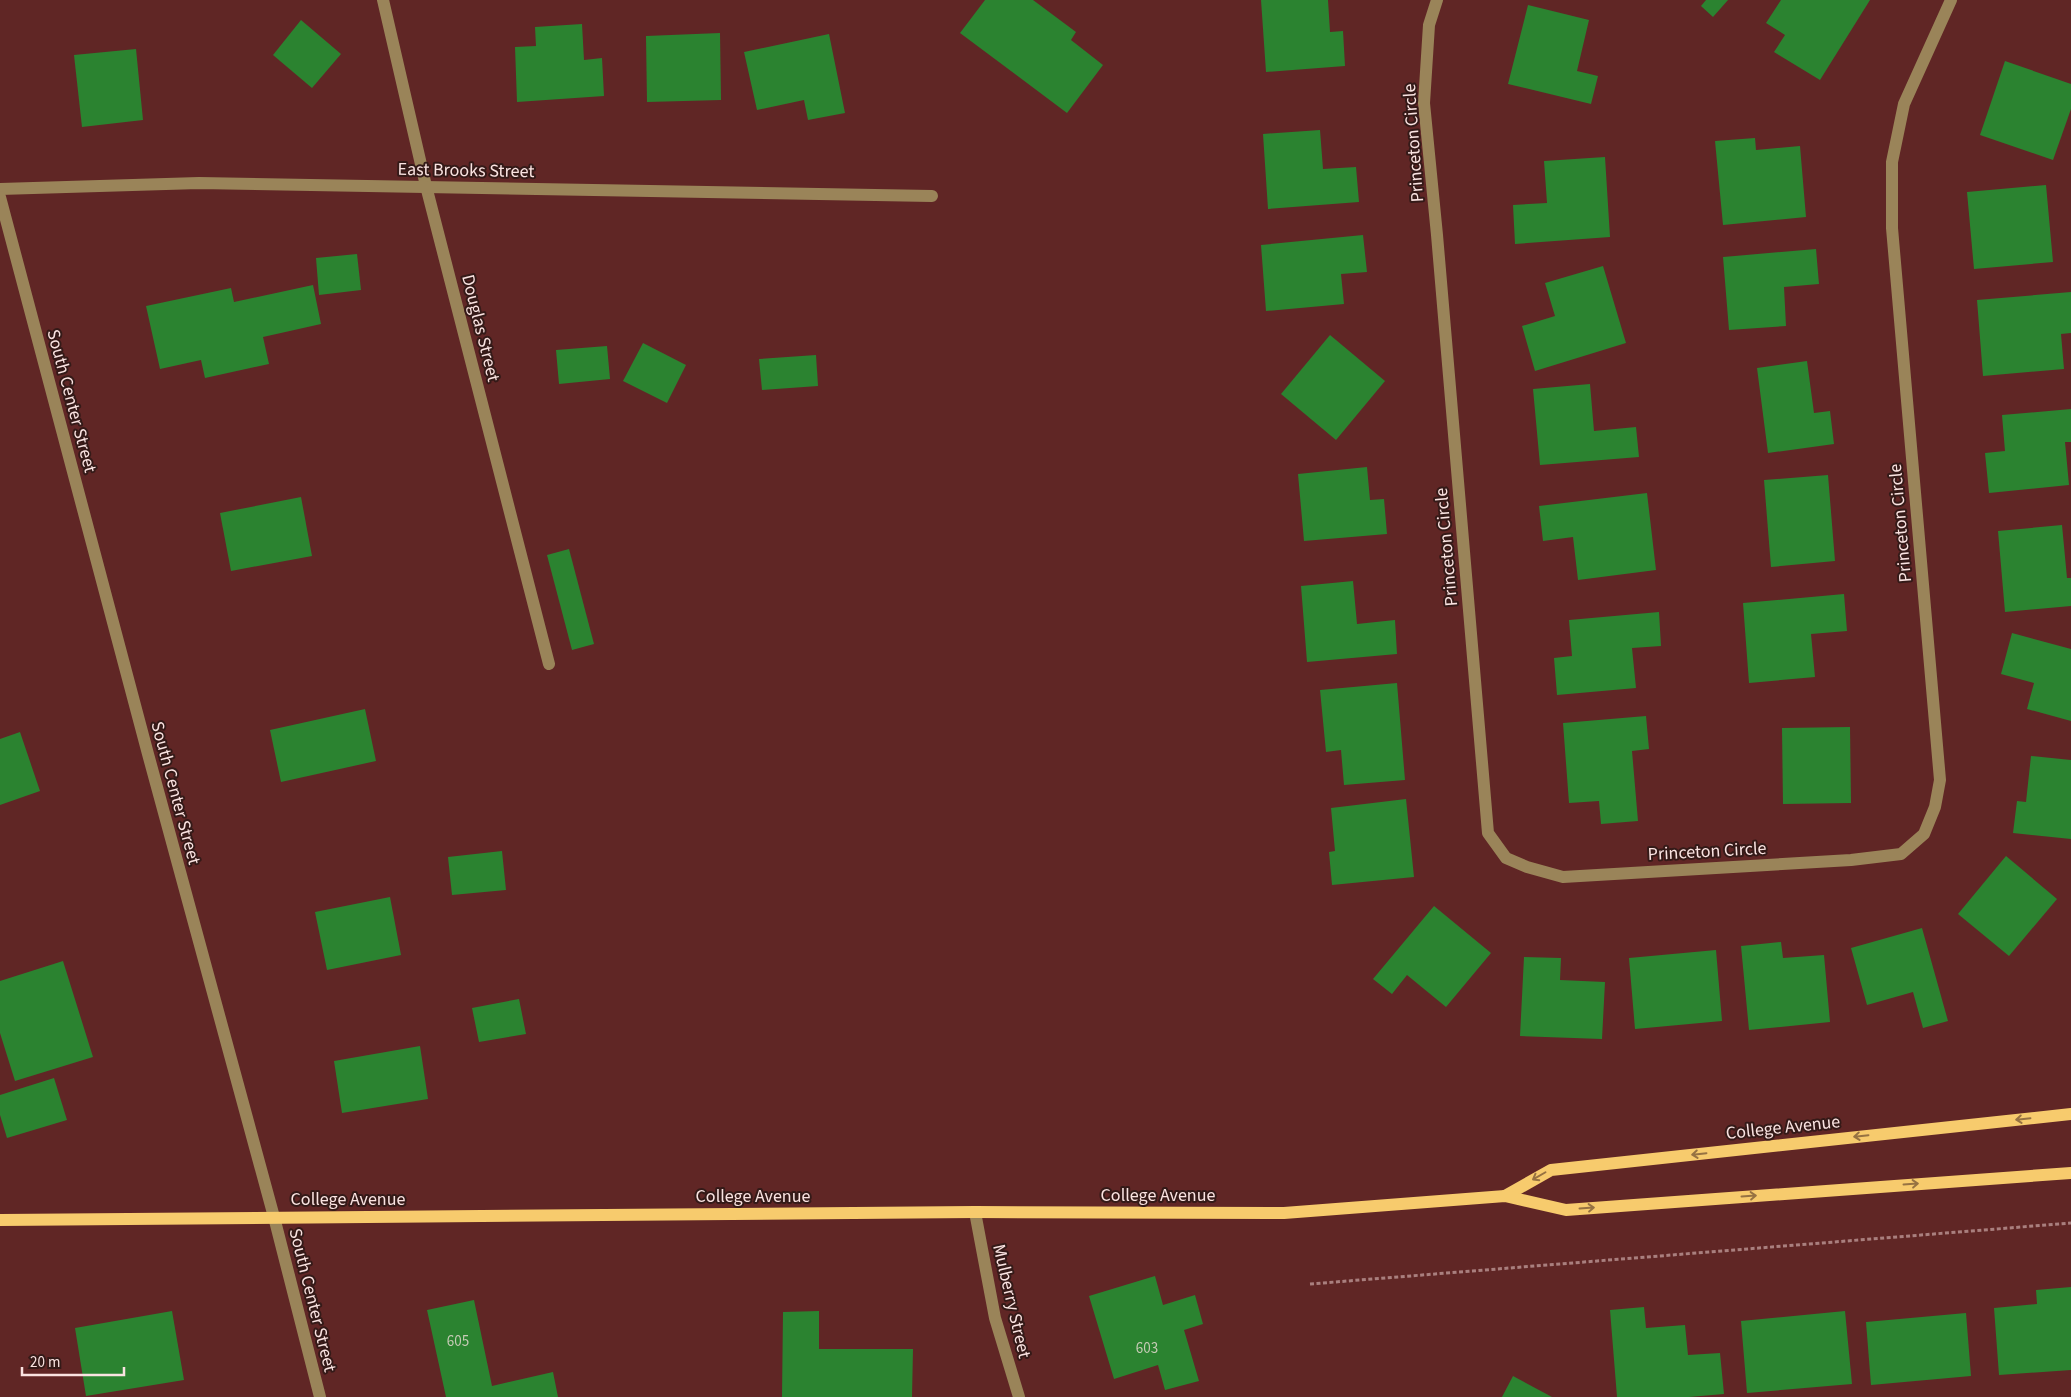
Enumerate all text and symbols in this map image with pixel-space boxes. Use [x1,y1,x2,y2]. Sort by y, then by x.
street label: Princeton Circle [1397,83,1430,203]
street label: East Brooks Street [397,157,535,184]
street label: Douglas Street [455,272,506,384]
street label: South Center Street [40,327,103,476]
street label: Princeton Circle [1883,463,1918,583]
street label: Princeton Circle [1429,487,1464,607]
street label: South Center Street [144,719,207,868]
street label: Princeton Circle [1647,836,1767,867]
street label: College Avenue [1725,1109,1842,1146]
one-way arrow [2015,1114,2031,1124]
one-way arrow [1853,1131,1869,1141]
one-way arrow [1692,1149,1708,1159]
one-way arrow [1533,1172,1547,1182]
one-way arrow [1903,1180,1919,1189]
street label: College Avenue [1101,1183,1215,1208]
street label: College Avenue [696,1184,810,1209]
street label: College Avenue [291,1187,405,1212]
one-way arrow [1741,1192,1757,1201]
one-way arrow [1579,1204,1595,1213]
street label: South Center Street [283,1226,342,1375]
street label: Mulberry Street [986,1242,1037,1361]
house number: 605 [447,1331,469,1352]
house number: 603 [1136,1338,1158,1359]
scale bar [22,1344,125,1376]
text: 20 m [30,1352,60,1373]

